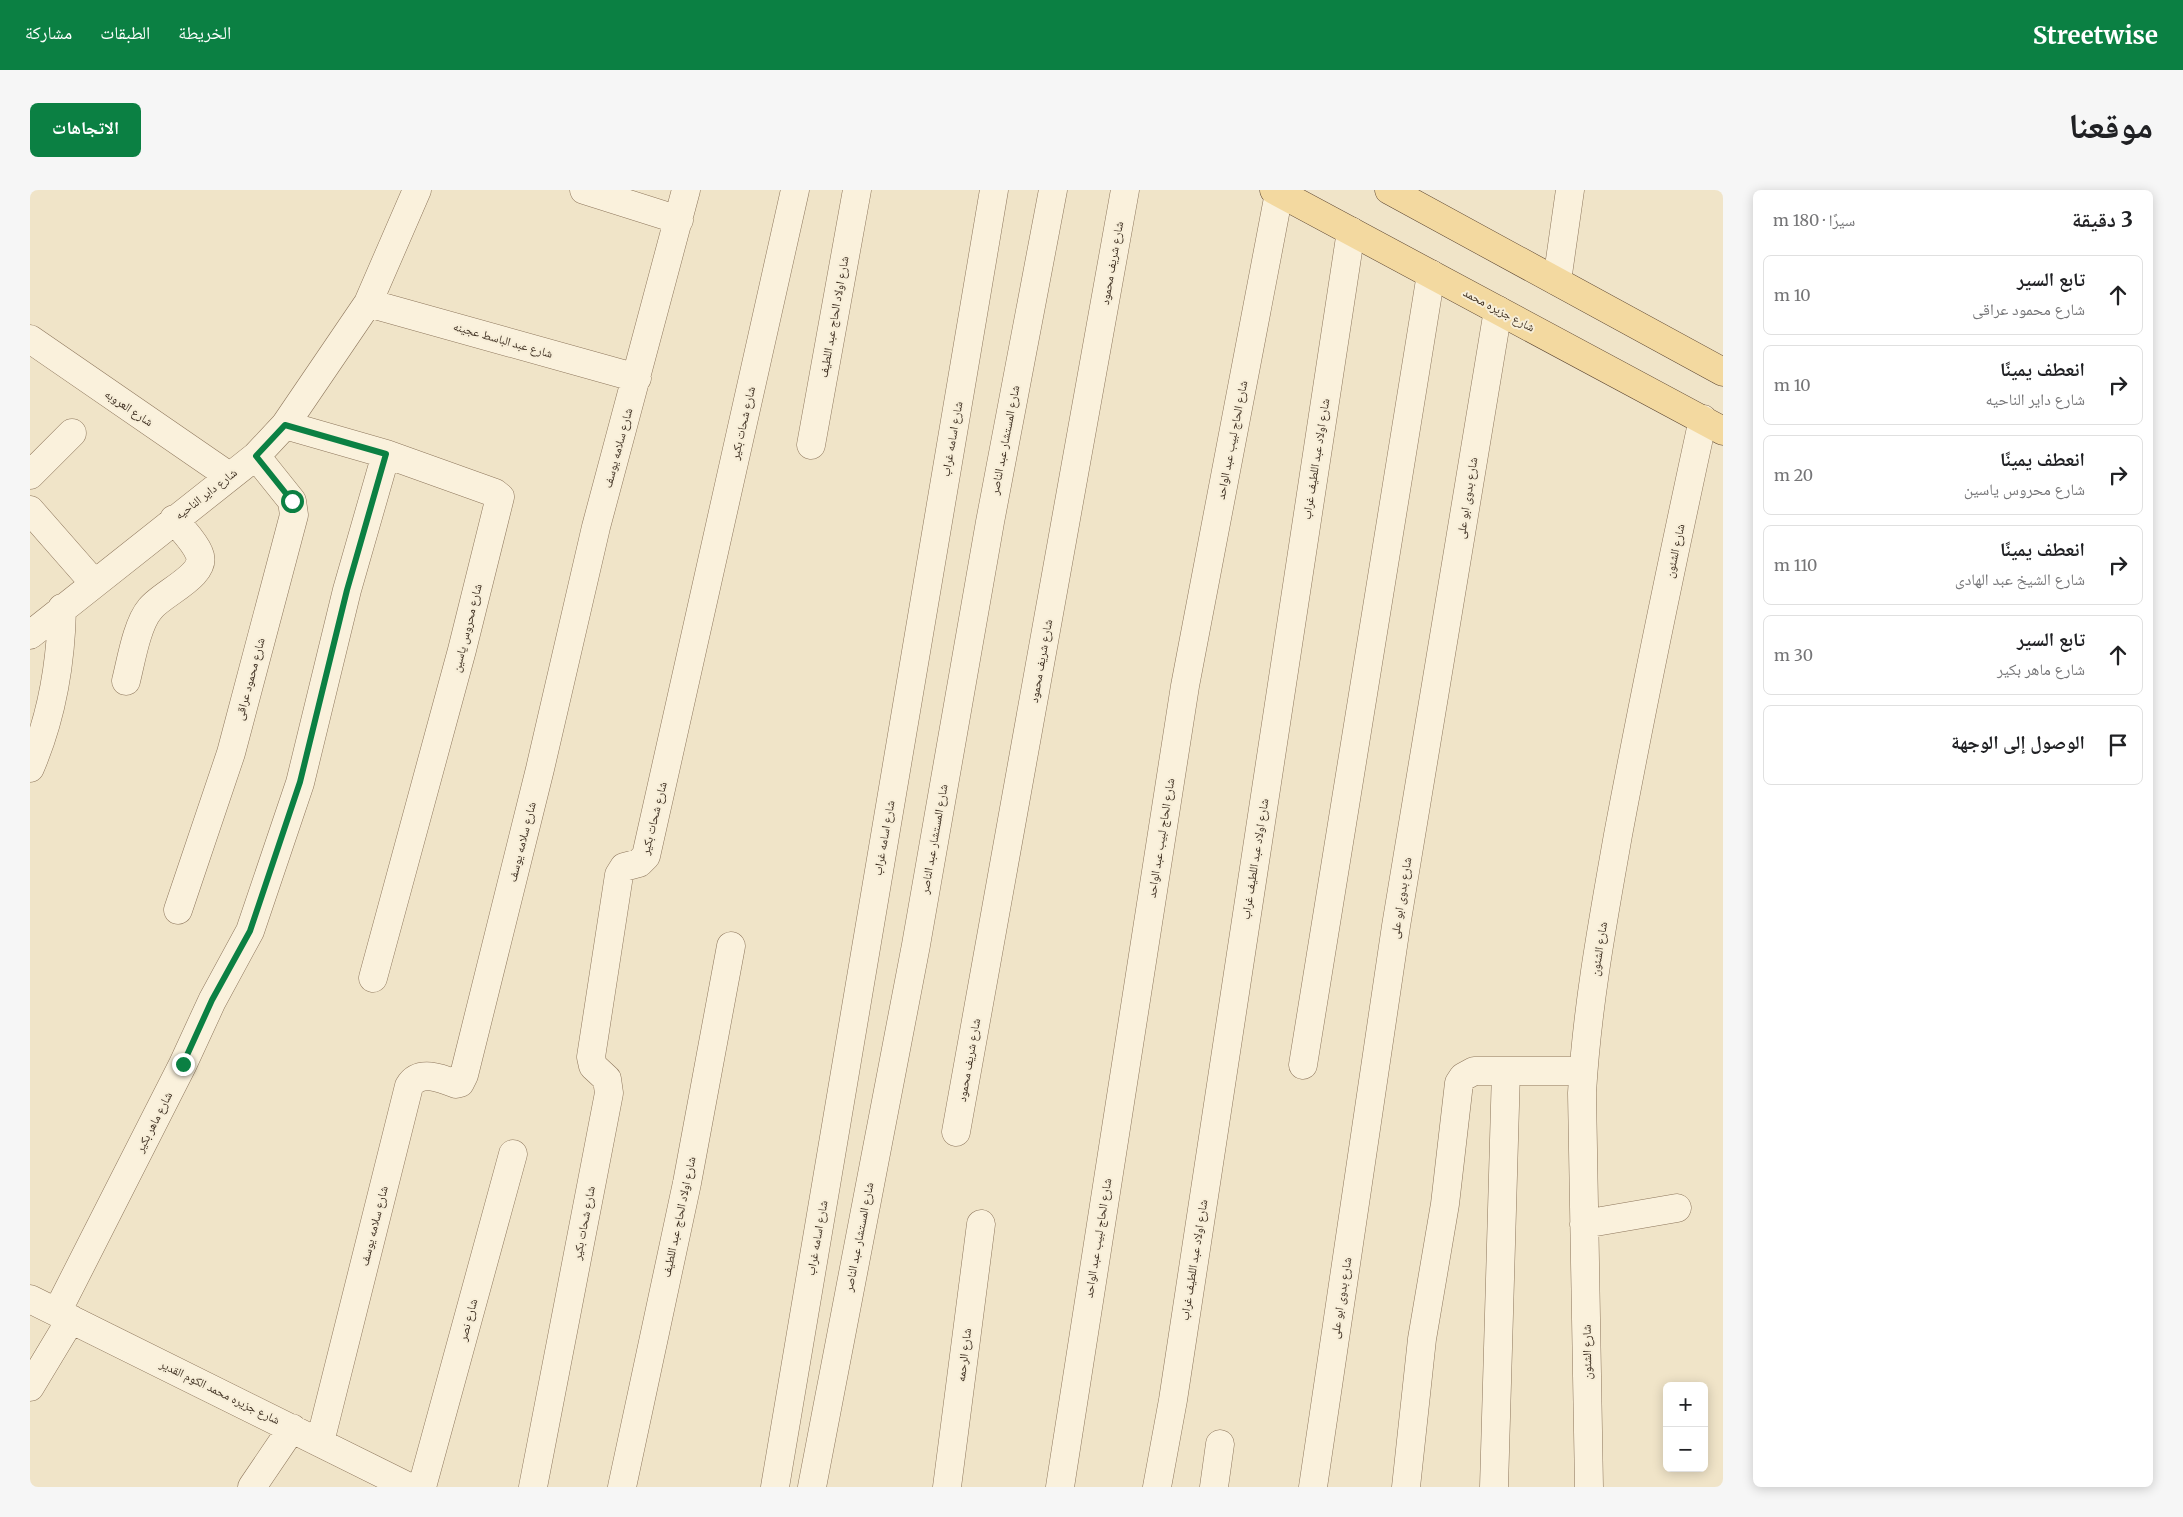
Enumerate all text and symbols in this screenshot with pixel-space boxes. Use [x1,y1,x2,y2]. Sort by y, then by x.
text: Streetwise [2033,20,2158,51]
text: مشاركة [25,21,72,44]
text: الطبقات [100,21,150,44]
text: الخريطة [178,21,231,44]
button: الاتجاهات [30,103,141,157]
text: موقعنا [2068,104,2153,148]
text: 3 دقيقة [2072,206,2133,233]
text: سيرًا · 180 m [1773,210,1855,230]
street label: شارع شريف محمود [1097,220,1127,306]
street label: شارع اولاد الحاج عبد اللطيف [815,255,853,379]
text: تابع السير [2017,267,2085,291]
icon: ahead [2104,281,2132,309]
street label: شارع جزيره محمد [1460,284,1538,336]
text: 10 m [1774,285,1811,305]
text: شارع محمود عراقى [1972,299,2085,319]
street label: شارع عبد الباسط عجينه [451,318,555,362]
text: انعطف يمينًا [2000,357,2085,381]
icon: right [2104,371,2132,399]
text: 10 m [1774,375,1811,395]
street label: شارع الحاج لبيب عبد الواحد [1213,379,1251,501]
street label: شارع المستشار عبد الناصر [986,384,1023,497]
street label: شارع شحات بكير [727,385,759,462]
street label: شارع العروبه [102,386,156,430]
text: شارع داير الناحيه [1986,389,2085,409]
street label: شارع اولاد عبد اللطيف غراب [1299,397,1333,521]
street label: شارع اسامه غراب [938,400,967,478]
street label: شارع سلامه يوسف [600,406,636,490]
text: انعطف يمينًا [2000,447,2085,471]
street label: شارع بدوى ابو على [1453,456,1481,540]
icon: right [2104,461,2132,489]
street label: شارع داير الناحيه [172,465,240,523]
text: 20 m [1774,465,1813,485]
text: شارع محروس ياسين [1964,479,2085,499]
route start [281,490,304,513]
street label: شارع الشئون [1661,522,1689,580]
text: انعطف يمينًا [2000,537,2085,561]
icon: right [2104,551,2132,579]
text: 110 m [1774,555,1817,575]
text: شارع الشيخ عبد الهادى [1955,569,2085,589]
street label: شارع محروس ياسين [448,582,486,674]
street label: شارع شريف محمود [1026,618,1056,704]
text: تابع السير [2017,627,2085,651]
street label: شارع محمود عراقى [231,636,269,722]
icon: ahead [2104,641,2132,669]
text: 30 m [1774,645,1813,665]
text: شارع ماهر بكير [1997,659,2085,679]
text: الوصول إلى الوجهة [1951,730,2085,754]
icon: arrive [2104,731,2132,759]
street label: شارع الحاج لبيب عبد الواحد [1144,777,1178,899]
street label: شارع شحات بكير [637,780,671,857]
street label: شارع المستشار عبد الناصر [916,783,952,896]
street label: شارع اولاد عبد اللطيف غراب [1238,797,1272,921]
street label: شارع اسامه غراب [870,799,899,877]
street label: شارع سلامه يوسف [504,800,540,884]
street label: شارع بدوى ابو على [1387,856,1415,940]
street label: شارع الشئون [1587,920,1611,977]
street label: شارع شريف محمود [954,1017,984,1103]
route end [172,1053,195,1076]
street label: شارع ماهر بكير [131,1089,176,1156]
street label: شارع اولاد الحاج عبد اللطيف [658,1155,700,1279]
street label: شارع الحاج لبيب عبد الواحد [1081,1177,1115,1299]
street label: شارع المستشار عبد الناصر [840,1181,877,1294]
street label: شارع سلامه يوسف [356,1184,392,1268]
street label: شارع شحات بكير [569,1185,599,1262]
street label: شارع اولاد عبد اللطيف غراب [1177,1198,1211,1322]
street label: شارع اسامه غراب [803,1199,832,1277]
street label: شارع بدوى ابو على [1327,1256,1355,1340]
street label: شارع نصر [454,1297,481,1344]
street label: شارع الشئون [1579,1324,1595,1380]
street label: شارع الرحمه [953,1327,975,1383]
street label: شارع جزيره محمد الكوم القدير [156,1355,283,1428]
map controls [1663,1382,1708,1472]
button: + [1663,1382,1708,1427]
button: − [1663,1427,1708,1472]

